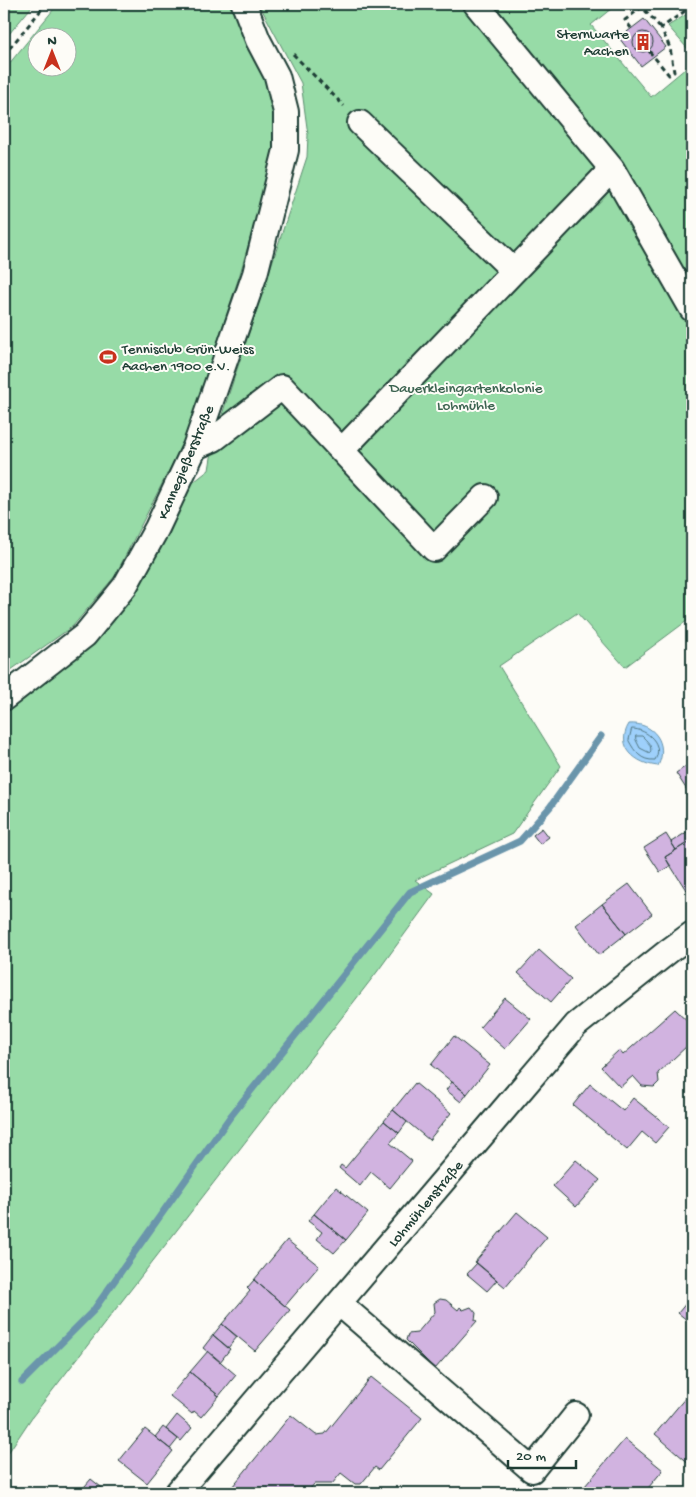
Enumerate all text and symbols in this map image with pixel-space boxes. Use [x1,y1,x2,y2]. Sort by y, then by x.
place label: Sternwarte Aachen [557,26,629,61]
north arrow [28,28,78,78]
building icon: Sternwarte Aachen [633,32,653,52]
text: N [47,33,57,50]
place label: Tennisclub Grün-Weiss Aachen 1900 e.V. [121,341,254,376]
sports icon: Tennisclub Grün-Weiss Aachen 1900 e.V. [98,347,118,367]
park label: Dauerkleingartenkolonie Lohmühle [388,380,543,415]
street label: Kannegießerstraße [155,403,219,523]
street label: Lohmühlenstraße [385,1157,468,1251]
scale bar [508,1437,576,1469]
text: 20 m [516,1448,546,1466]

